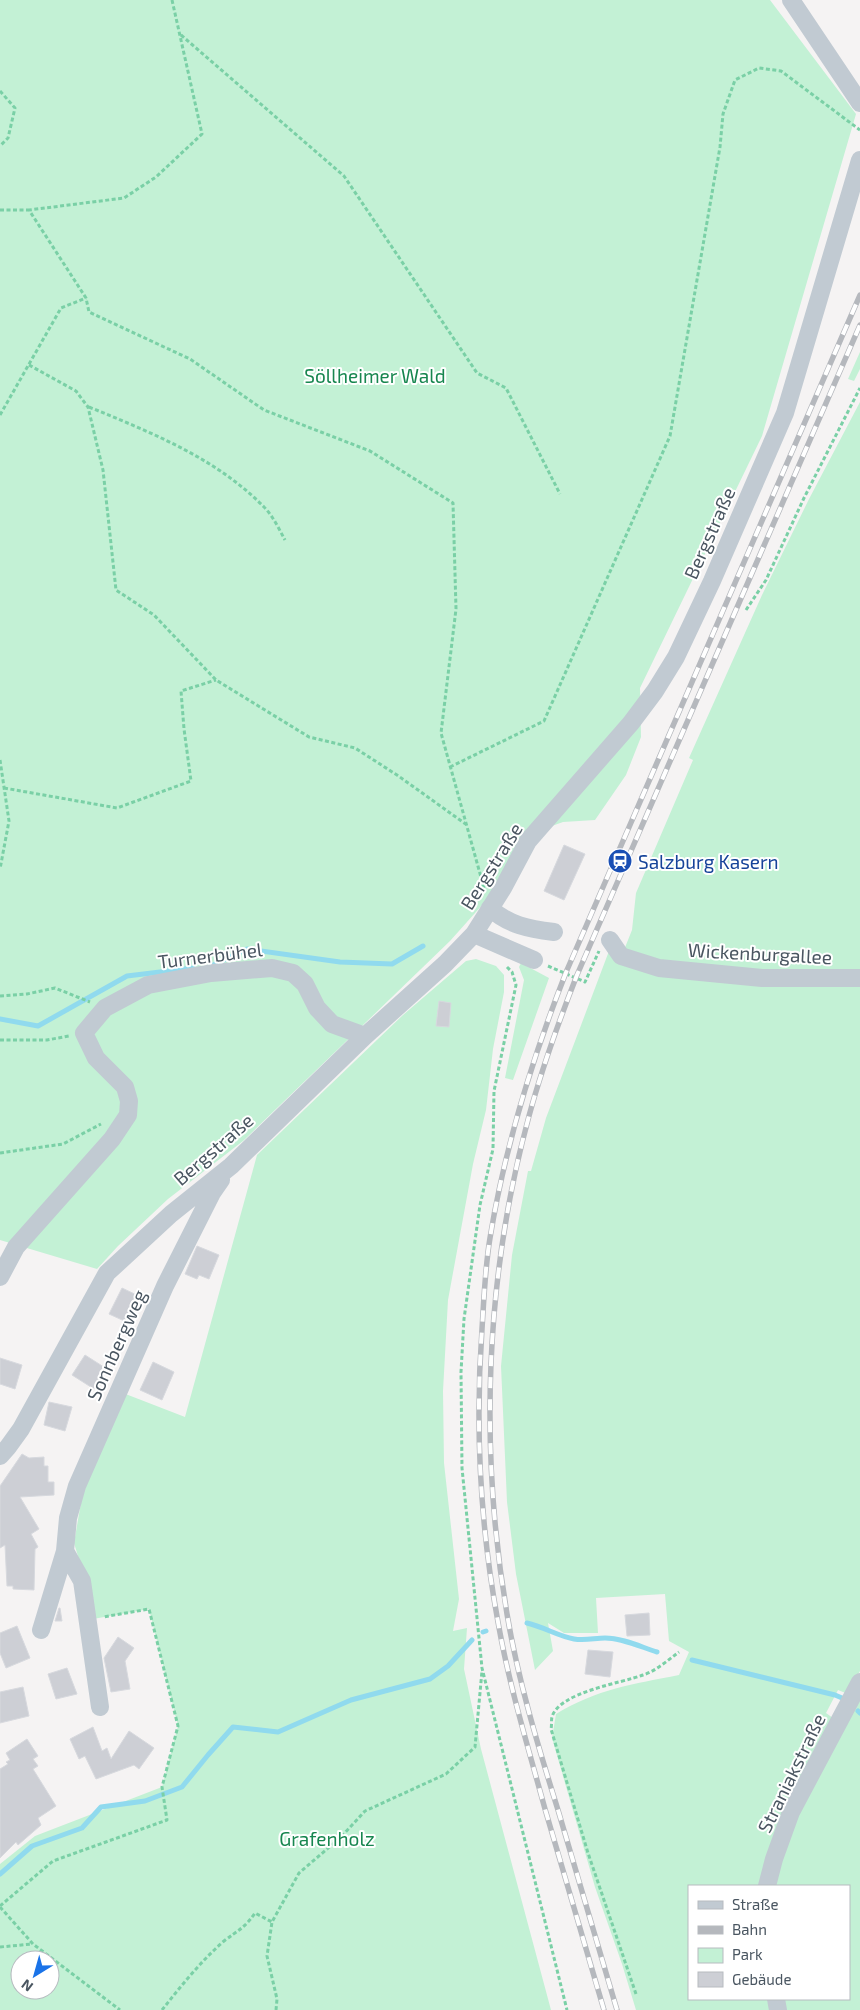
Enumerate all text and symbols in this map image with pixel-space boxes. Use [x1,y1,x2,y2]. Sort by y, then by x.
park label: Söllheimer Wald [304,364,446,387]
street label: Bergstraße [679,484,739,582]
street label: Bergstraße [455,818,527,914]
station icon: Salzburg Kasern [607,848,633,874]
place label: Salzburg Kasern [638,850,779,873]
street label: Turnerbühel [156,937,264,973]
street label: Wickenburgallee [687,938,833,968]
street label: Bergstraße [168,1108,258,1190]
street label: Sonnbergweg [81,1286,151,1404]
street label: Straniakstraße [752,1710,830,1836]
park label: Grafenholz [279,1827,375,1850]
legend [688,1885,850,2000]
text: Straße [732,1895,778,1913]
text: Bahn [732,1920,767,1938]
text: Park [732,1945,763,1963]
north arrow [10,1950,60,2000]
text: Gebäude [732,1970,791,1988]
text: N [18,1976,36,1996]

